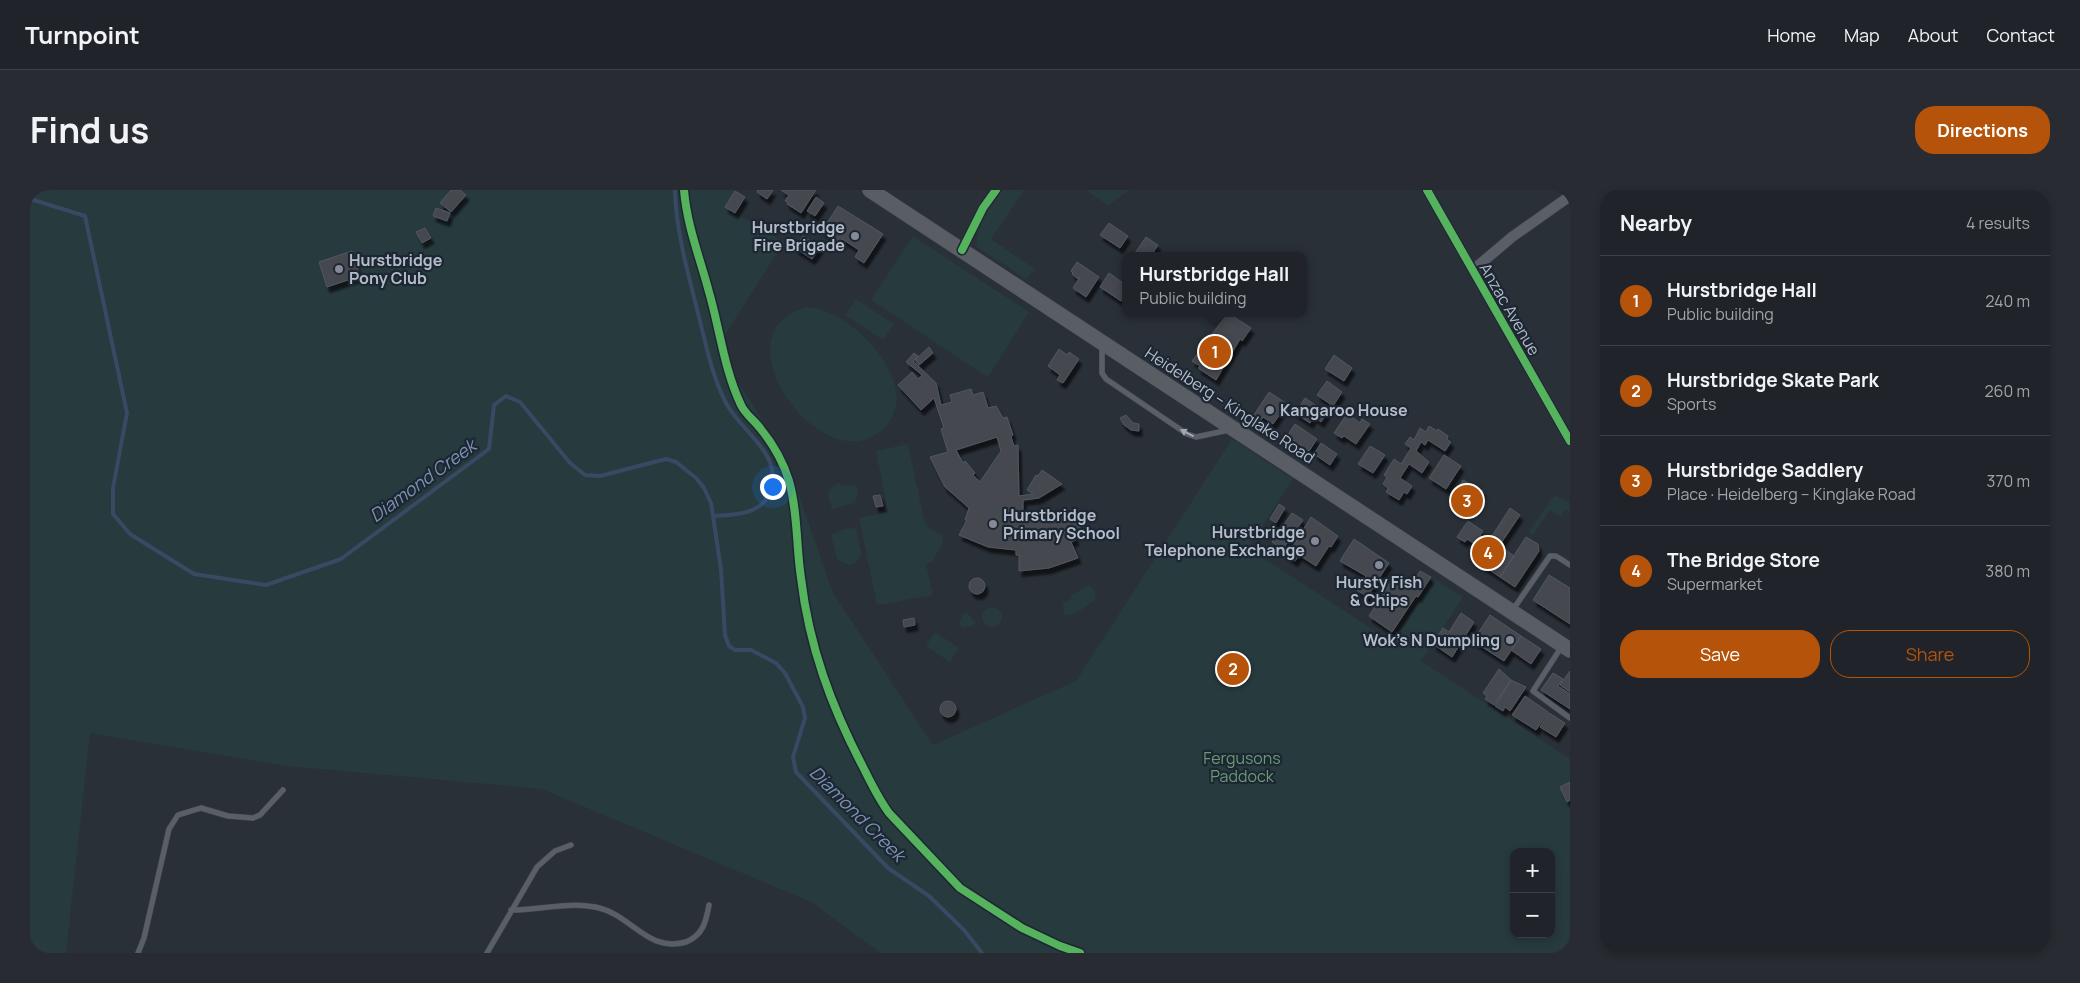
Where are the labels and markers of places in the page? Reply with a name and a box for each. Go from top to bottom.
place label: Hurstbridge Fire Brigade [752,216,845,256]
marker: Hurstbridge Fire Brigade [849,230,861,242]
place label: Hurstbridge Pony Club [349,249,443,289]
marker: Hurstbridge Pony Club [333,263,345,275]
pin: 1 [1199,333,1231,371]
place label: Kangaroo House [1280,399,1408,421]
marker: Kangaroo House [1264,404,1276,416]
pin: 3 [1451,482,1483,520]
place label: Hurstbridge Primary School [1003,504,1120,544]
marker: Hurstbridge Primary School [987,518,999,530]
place label: Hurstbridge Telephone Exchange [1145,521,1305,561]
pin: 4 [1472,534,1504,572]
marker: Hurstbridge Telephone Exchange [1309,535,1321,547]
marker: Hursty Fish & Chips [1373,559,1385,571]
place label: Hursty Fish & Chips [1336,571,1422,611]
place label: Wok's N Dumpling [1363,629,1500,651]
marker: Wok's N Dumpling [1504,634,1516,646]
pin: 2 [1217,650,1249,688]

